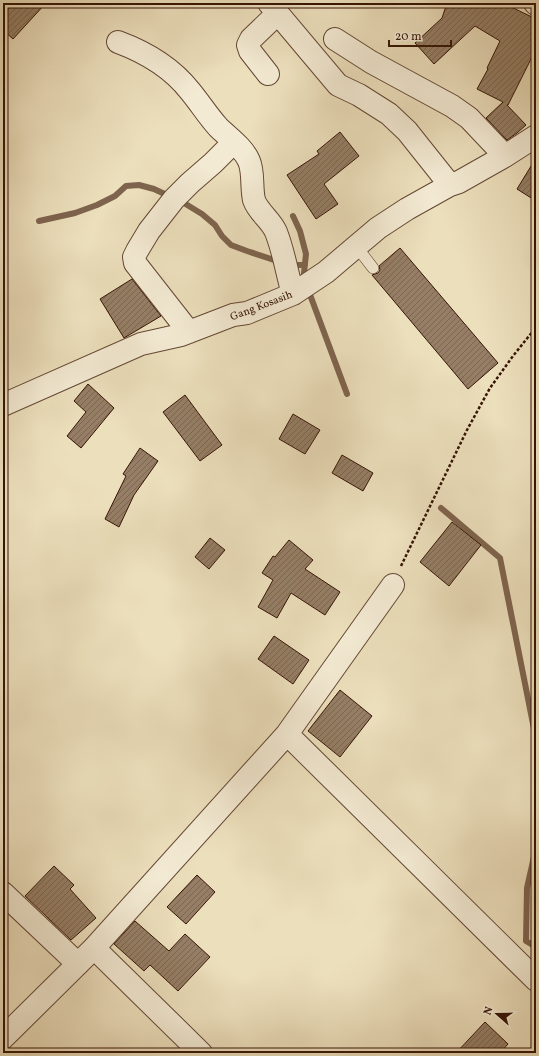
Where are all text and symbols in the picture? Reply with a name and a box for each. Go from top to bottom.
scale bar [389,22,451,48]
text: 20 m [395,29,422,45]
street label: Gang Kosasih [228,287,295,325]
north arrow [477,994,517,1034]
text: N [481,1005,497,1017]

